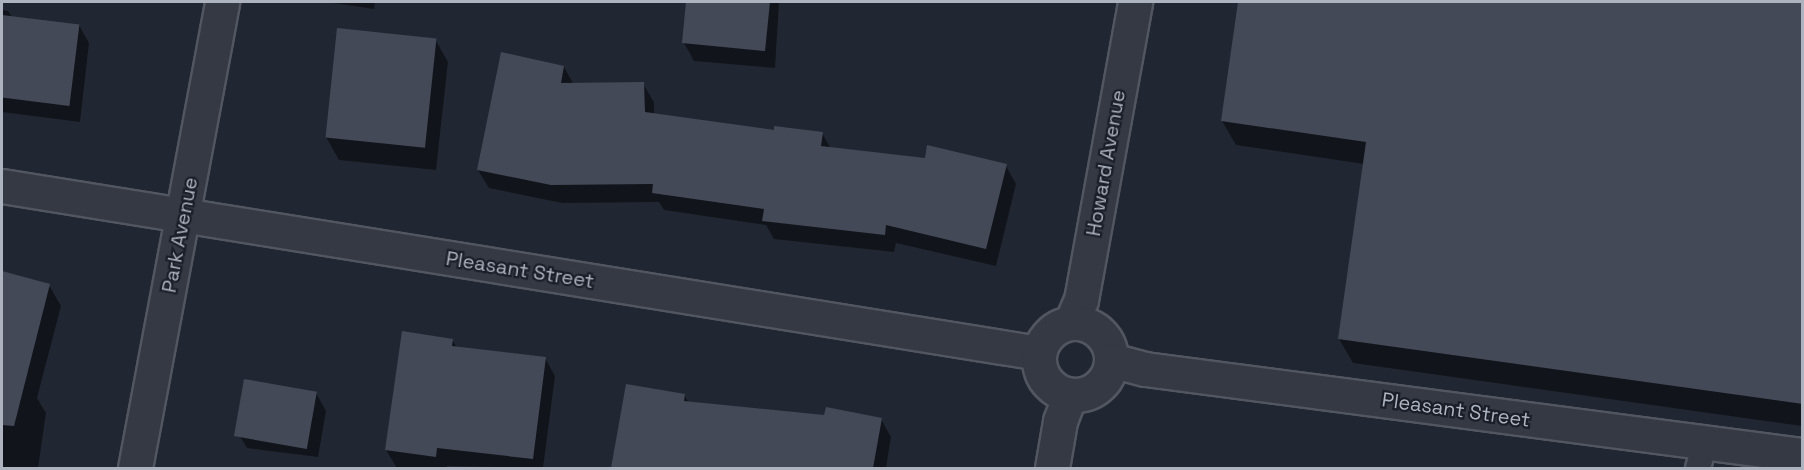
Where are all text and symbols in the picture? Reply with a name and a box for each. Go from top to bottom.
street label: Howard Avenue [1081,88,1131,238]
street label: Park Avenue [157,175,203,295]
street label: Pleasant Street [444,246,596,294]
street label: Pleasant Street [1380,388,1532,432]

